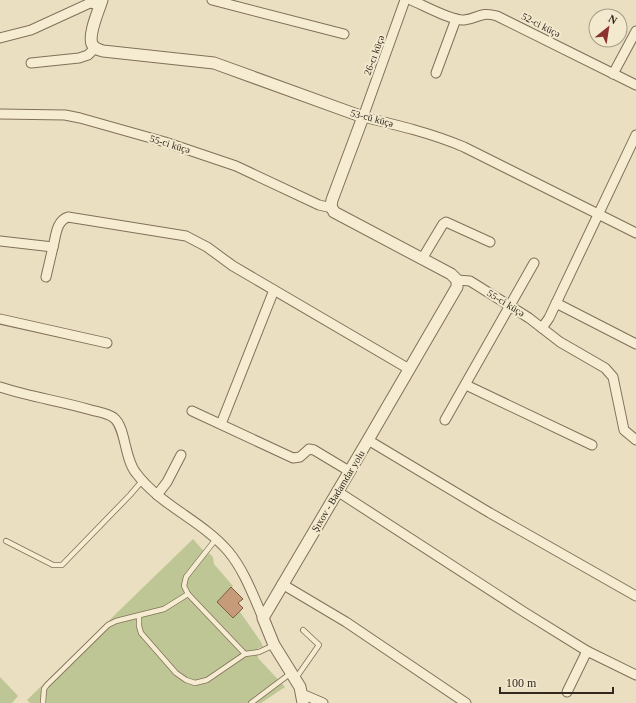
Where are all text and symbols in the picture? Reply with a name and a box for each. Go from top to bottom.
north arrow [588,8,628,48]
street label: 52-ci küçə [520,11,563,40]
text: N [607,12,619,27]
street label: 26-cı küçə [362,33,387,77]
street label: 53-cü küçə [349,107,395,129]
street label: 55-ci küçə [148,133,192,156]
street label: 55-ci küçə [485,287,527,319]
street label: Şıxov - Badamdar yolu [309,448,367,534]
scale bar [500,669,613,695]
text: 100 m [506,676,537,690]

